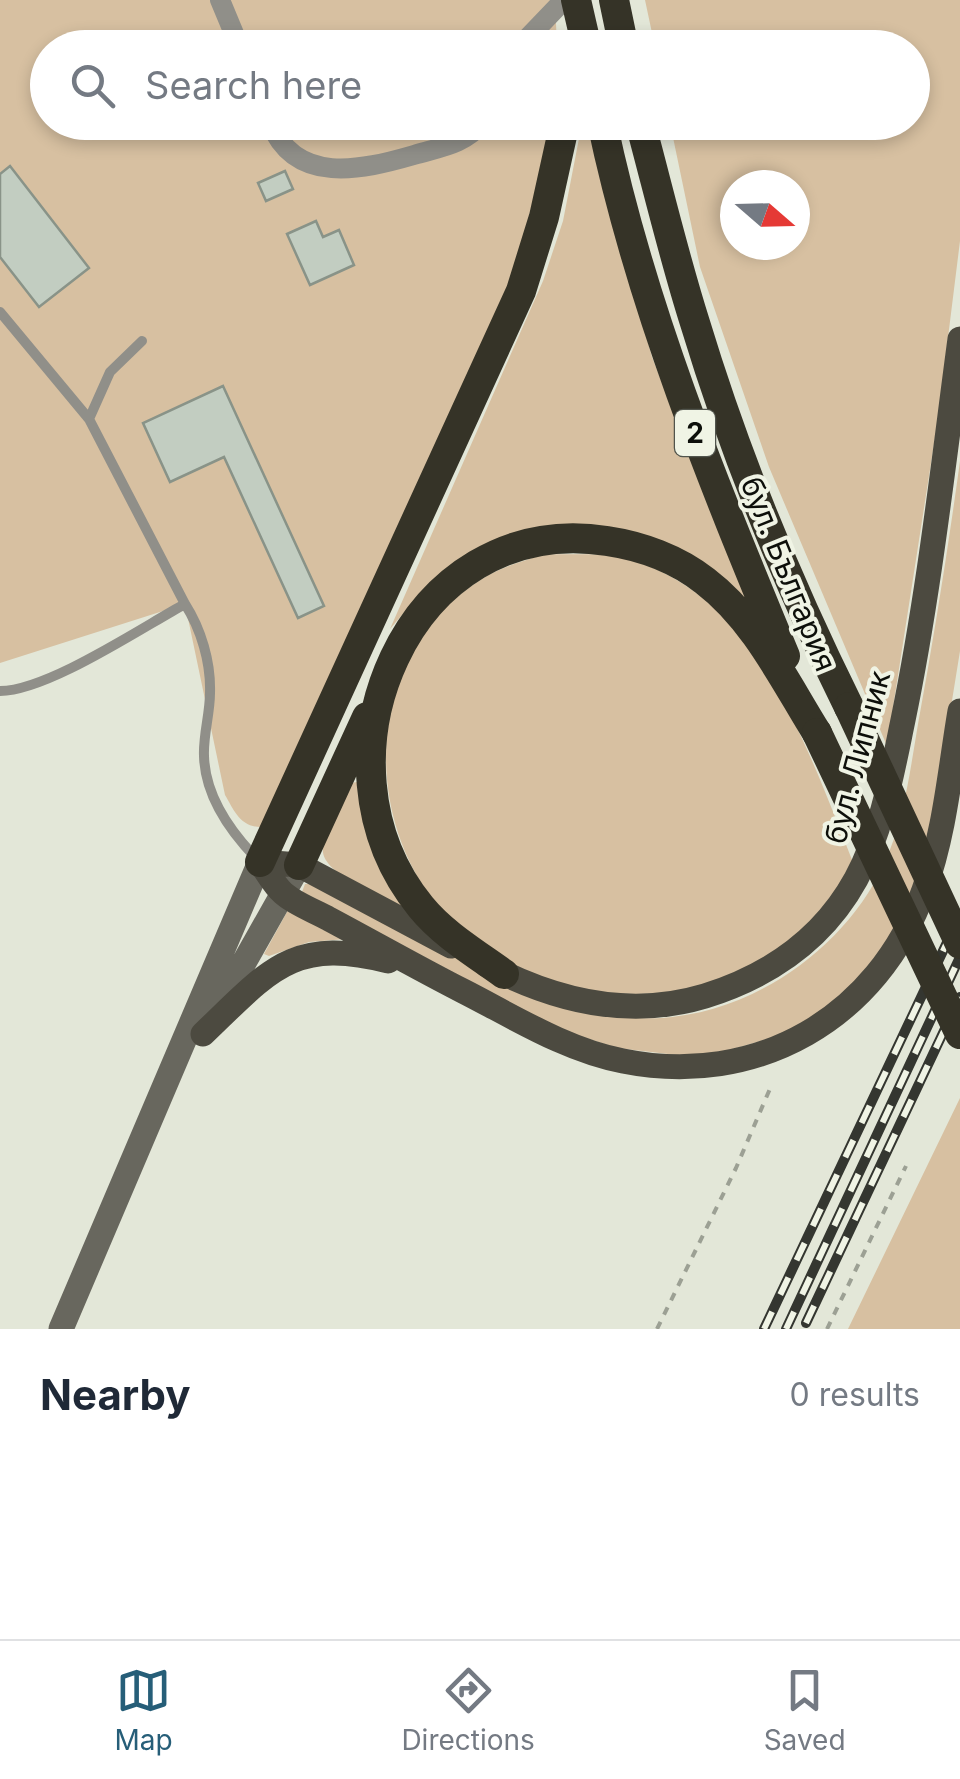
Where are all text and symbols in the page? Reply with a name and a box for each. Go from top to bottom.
search box [30,30,930,140]
icon: search [65,58,120,113]
text: Search here [145,62,362,108]
north arrow [720,170,810,260]
road number: 2 [675,410,715,456]
street label: бул. България [734,472,844,676]
street label: бул. Липник [817,667,897,847]
text: Nearby [40,1369,191,1420]
text: 0 results [790,1375,920,1414]
tab: Map [114,1663,173,1757]
tab: Directions [401,1663,535,1757]
tab: Saved [764,1663,846,1757]

